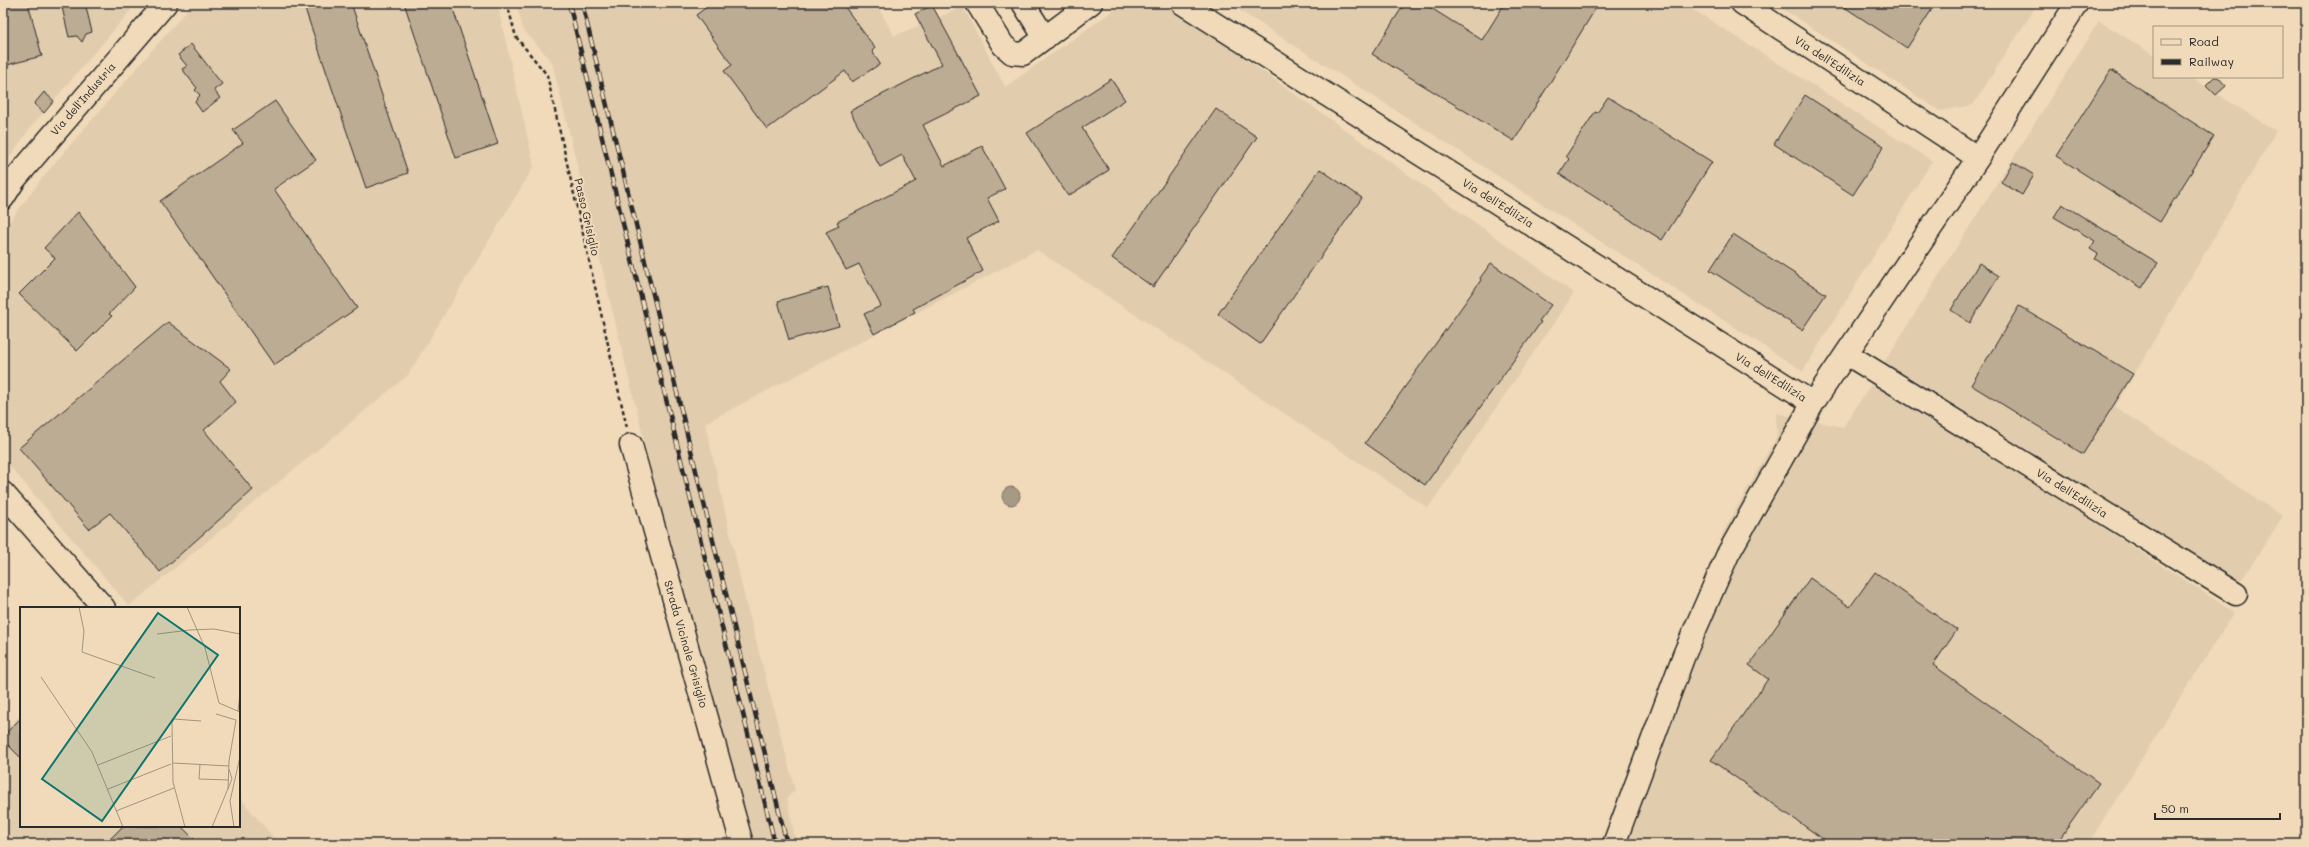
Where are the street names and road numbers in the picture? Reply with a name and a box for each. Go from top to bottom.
street label: Via dell'Edilizia [1792,32,1869,89]
street label: Via dell'Industria [47,59,119,138]
street label: Via dell'Edilizia [1460,175,1537,231]
street label: Passo Grisiglio [571,177,604,258]
street label: Via dell'Edilizia [1733,349,1810,405]
street label: Via dell'Edilizia [2034,465,2111,521]
street label: Strada Vicinale Grisiglio [661,578,712,710]

